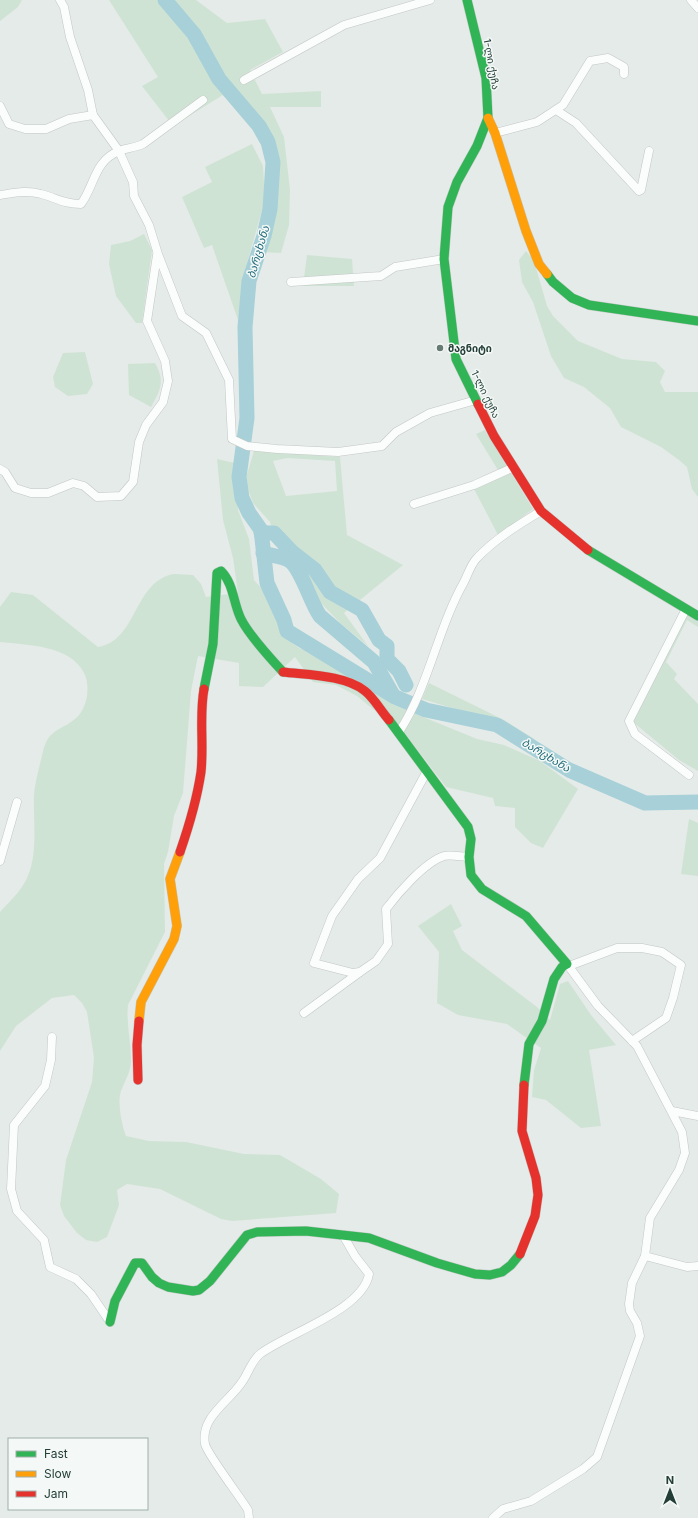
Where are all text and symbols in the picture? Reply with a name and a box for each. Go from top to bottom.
street label: 1-ლი ქუჩა [481,38,502,91]
water label: ბარცხანა [244,223,272,280]
place label: მაგნიტი [448,342,492,355]
marker: მაგნიტი [435,343,445,353]
street label: 1-ლი ქუჩა [468,368,503,420]
water label: ბარცხანა [519,735,574,775]
legend [8,1438,148,1510]
text: Fast [44,1446,68,1461]
text: Slow [44,1466,72,1481]
north arrow [650,1470,690,1510]
text: N [666,1473,674,1487]
text: Jam [44,1486,68,1501]

